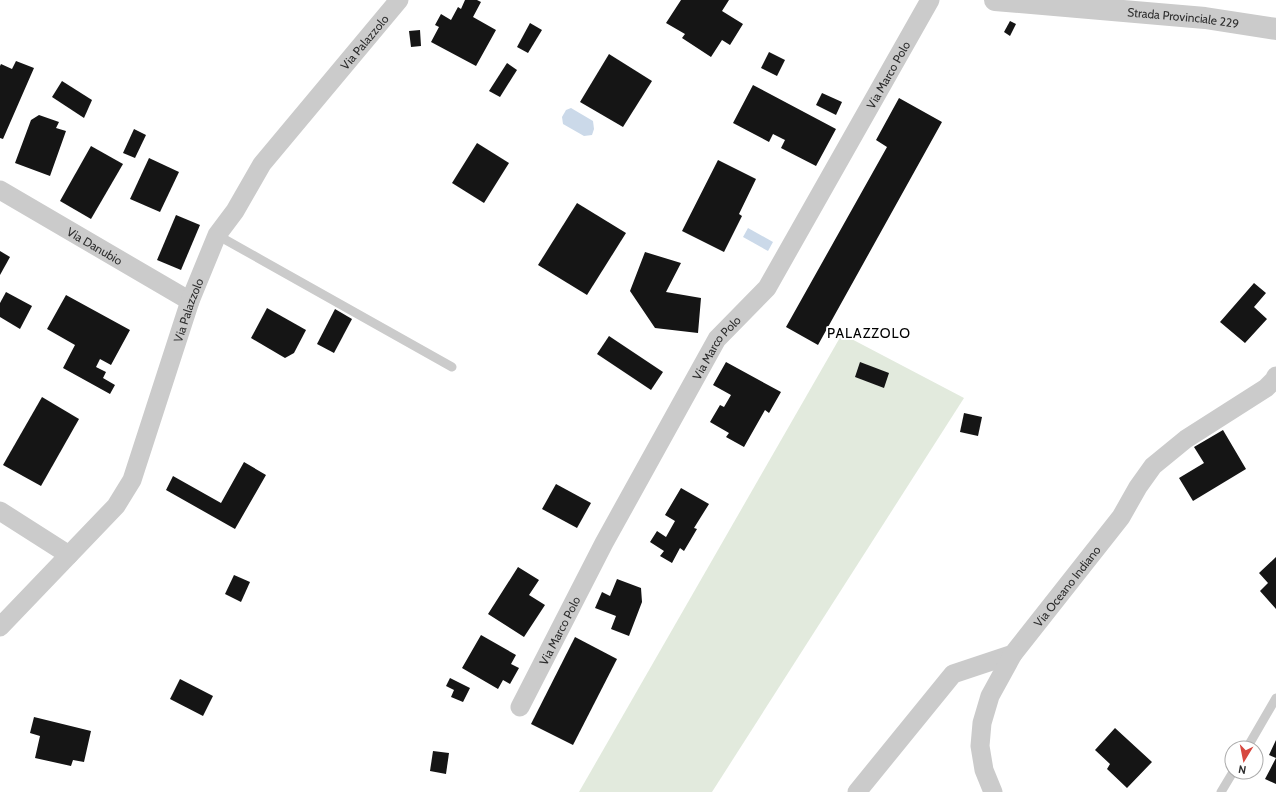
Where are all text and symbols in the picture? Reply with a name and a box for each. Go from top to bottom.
street label: Strada Provinciale 229 [1127,4,1240,31]
street label: Via Palazzolo [337,11,392,72]
street label: Via Marco Polo [863,38,913,111]
street label: Via Danubio [64,223,126,268]
street label: Via Palazzolo [170,275,206,344]
street label: Via Marco Polo [689,312,744,382]
district label: PALAZZOLO [827,324,911,342]
street label: Via Oceano Indiano [1030,542,1104,630]
street label: Via Marco Polo [535,593,583,667]
north arrow [1224,740,1264,780]
text: N [1237,762,1247,777]

